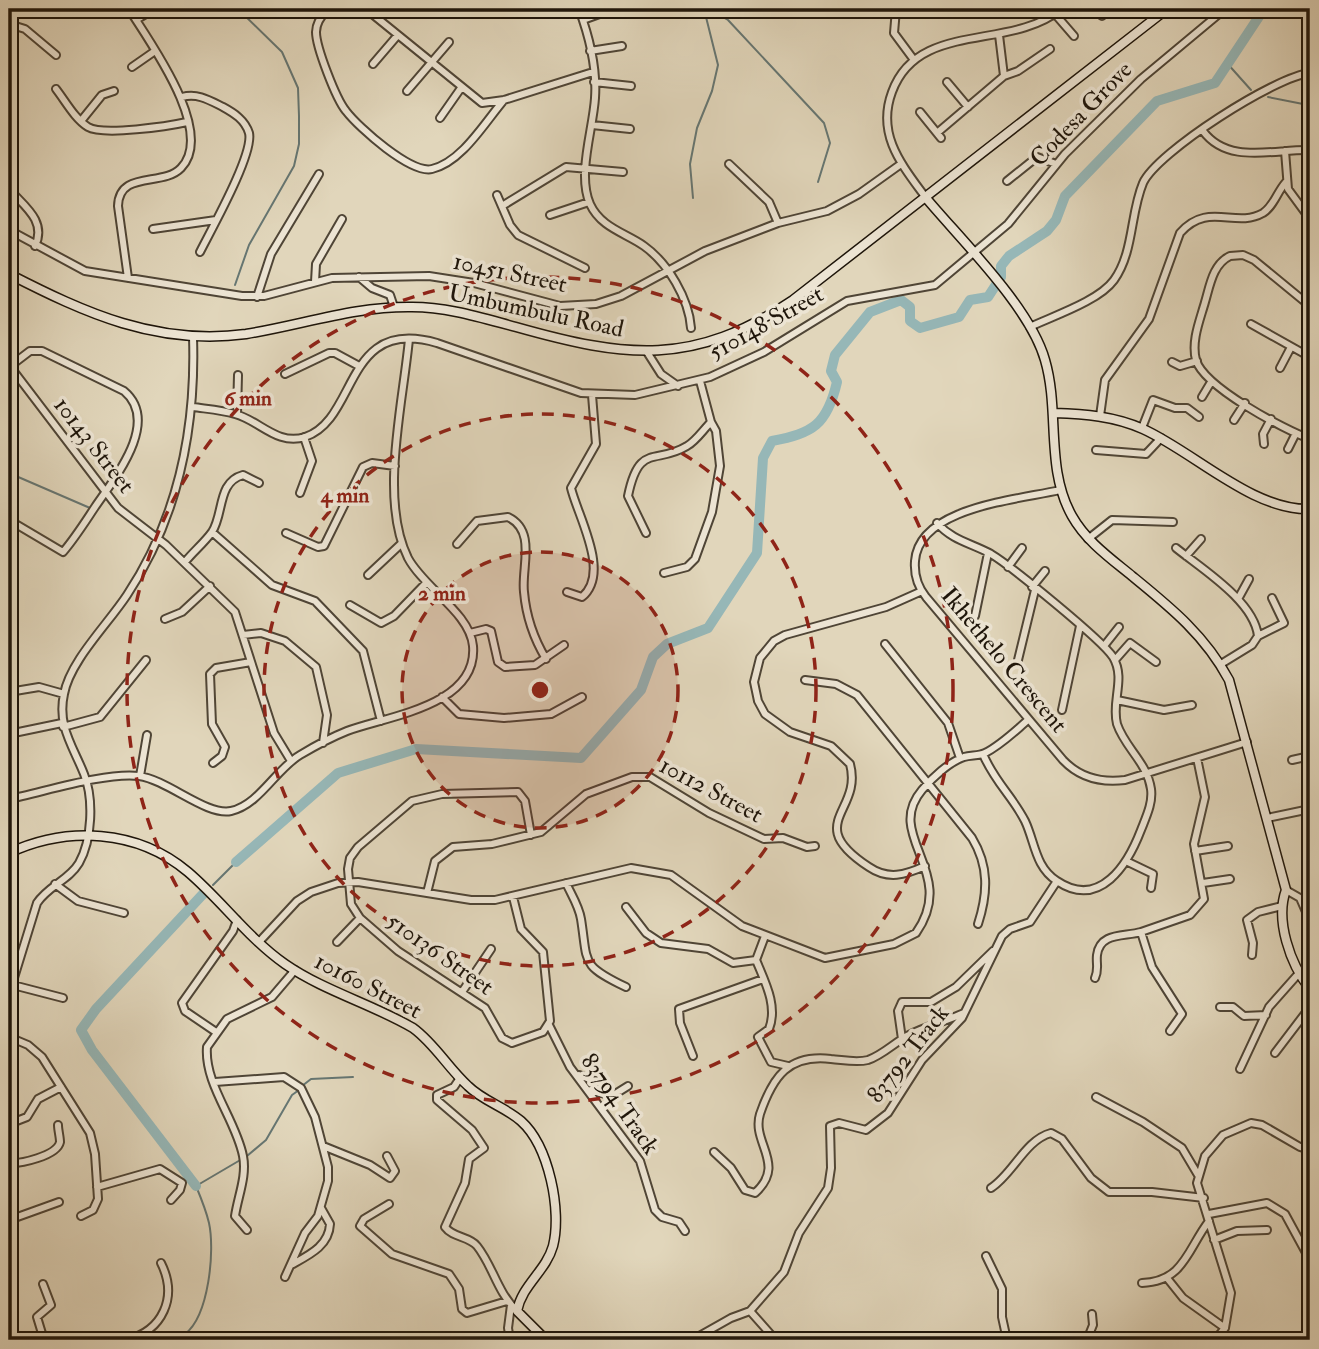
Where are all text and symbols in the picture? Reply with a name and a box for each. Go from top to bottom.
street label: Codesa Grove [1023,55,1139,173]
street label: 10451 Street [450,246,570,300]
street label: Umbumbulu Road [445,277,627,345]
street label: 510148 Street [703,279,829,367]
text: 6 min [224,385,272,412]
street label: 10143 Street [47,390,141,500]
text: 4 min [320,482,369,509]
text: 2 min [418,580,466,607]
street label: Ikhethelo Crescent [934,581,1074,739]
centre of rings [528,678,552,702]
street label: 10112 Street [654,750,768,830]
street label: 510136 Street [380,906,500,1002]
street label: 10160 Street [309,946,427,1026]
street label: 83792 Track [860,998,956,1109]
street label: 83794 Track [574,1047,667,1161]

